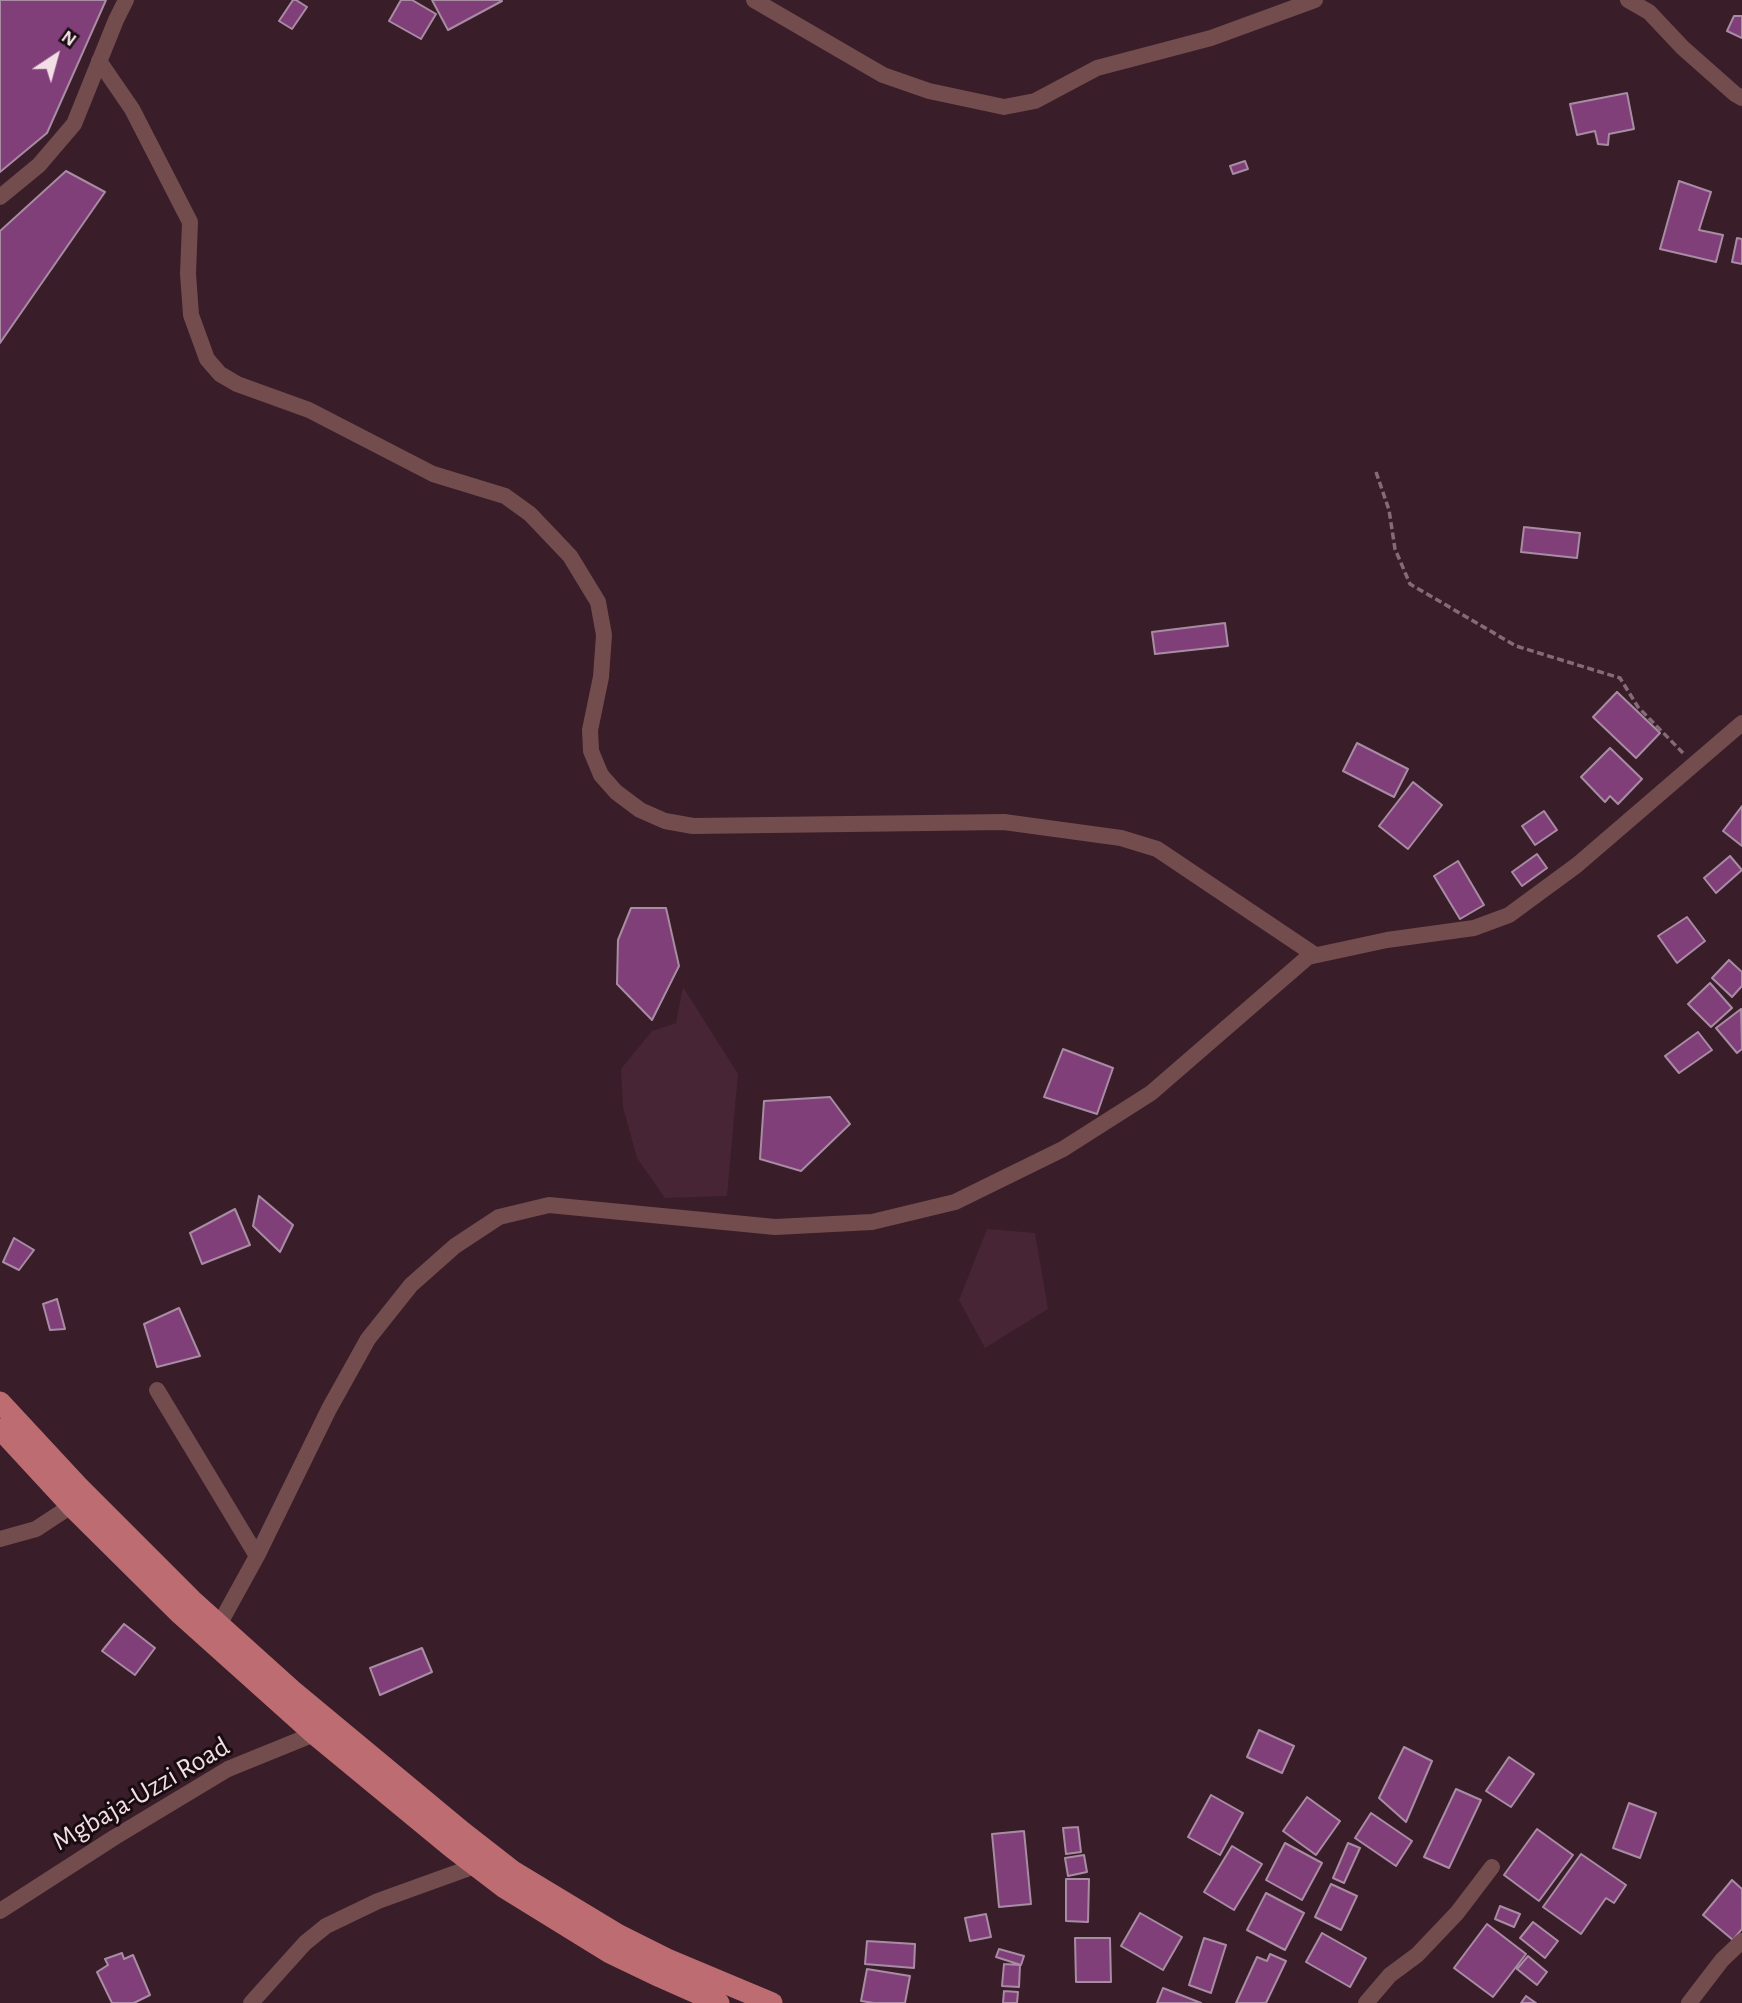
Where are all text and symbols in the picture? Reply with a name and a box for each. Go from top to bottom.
north arrow [21,21,91,91]
text: N [58,27,80,50]
street label: Mgbaja-Uzzi Road [46,1730,236,1858]

